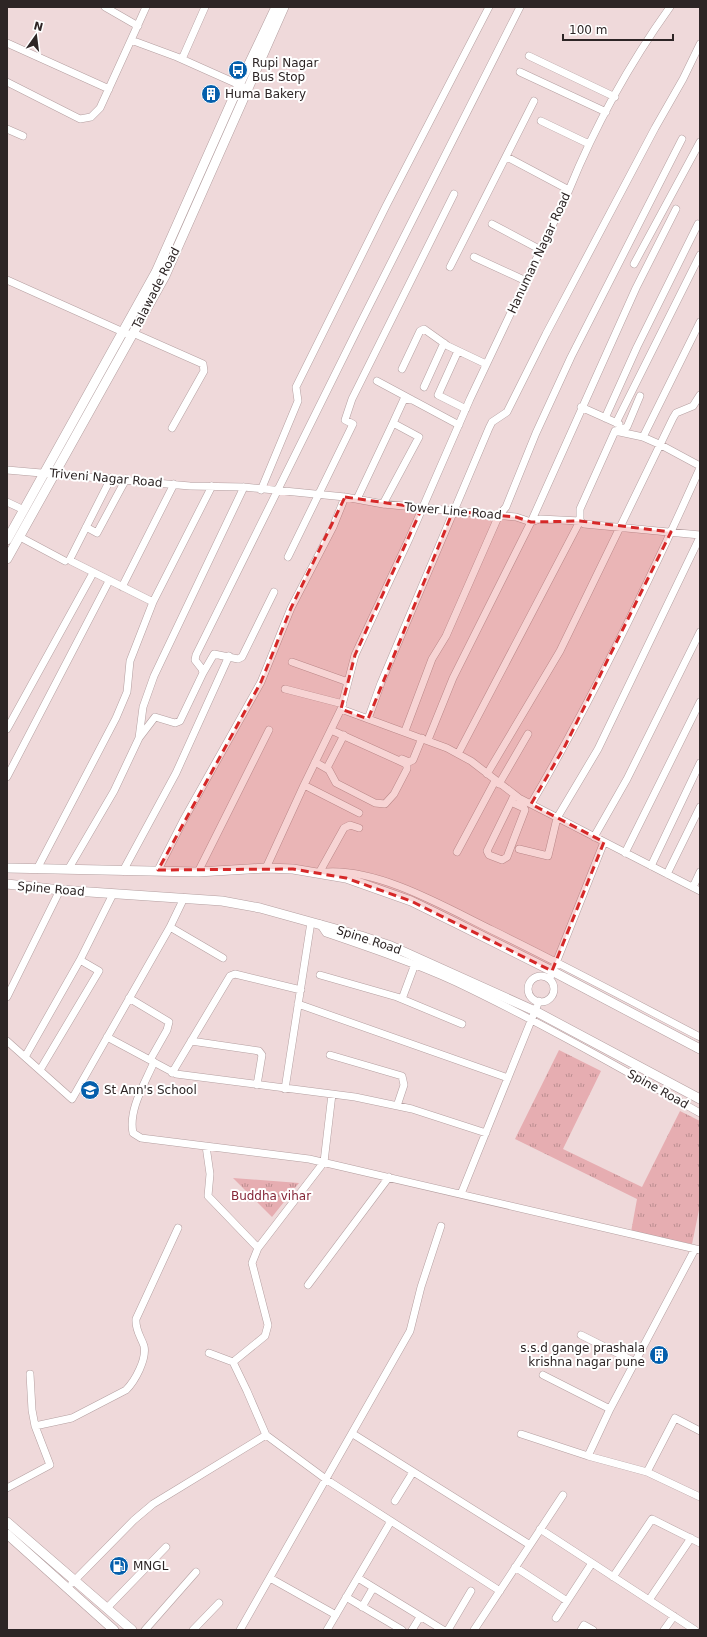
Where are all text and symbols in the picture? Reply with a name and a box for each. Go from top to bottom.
north arrow [16,16,56,56]
scale bar [563,16,673,42]
text: N [32,19,44,34]
text: 100 m [569,23,607,37]
place label: Rupi Nagar Bus Stop [252,56,318,84]
bus stop icon: Rupi Nagar Bus Stop [227,59,249,81]
building icon: Huma Bakery [200,83,222,105]
place label: Huma Bakery [225,87,306,101]
street label: Hanuman Nagar Road [505,190,573,316]
street label: Talawade Road [129,245,183,332]
street label: Triveni Nagar Road [48,466,163,490]
street label: Tower Line Road [403,500,502,522]
street label: Spine Road [17,879,85,899]
street label: Spine Road [335,923,403,957]
street label: Spine Road [625,1067,691,1111]
school or university icon: St Ann's School [79,1079,101,1101]
place label: St Ann's School [104,1083,197,1097]
park label: Buddha vihar [231,1189,311,1203]
place label: s.s.d gange prashala krishna nagar pune [520,1341,645,1369]
building icon: s.s.d gange prashala krishna nagar pune [648,1344,670,1366]
fuel station icon: MNGL [108,1555,130,1577]
place label: MNGL [133,1559,169,1573]

